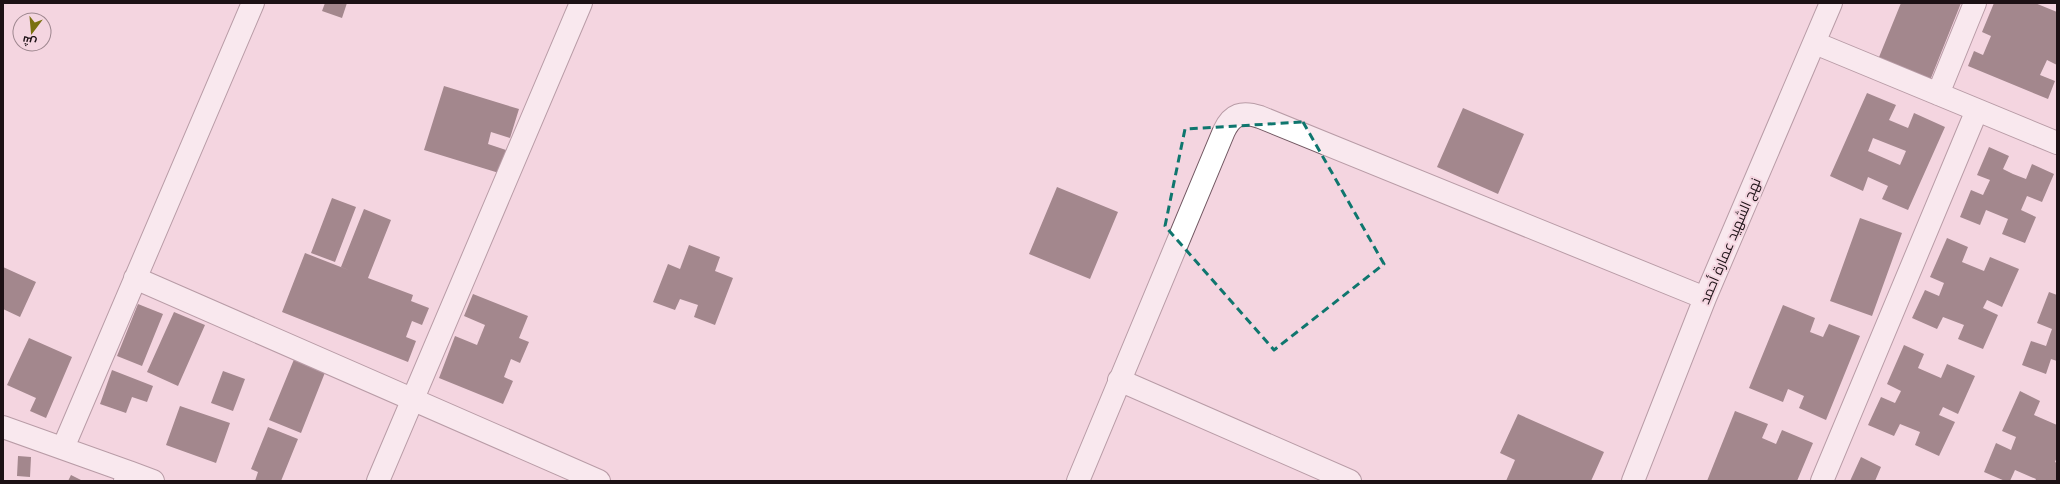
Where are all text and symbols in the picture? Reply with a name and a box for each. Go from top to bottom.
north arrow [12,12,52,52]
text: ش [21,33,38,50]
street label: نهج الشهيد عمارة أحمد [1695,175,1765,307]

